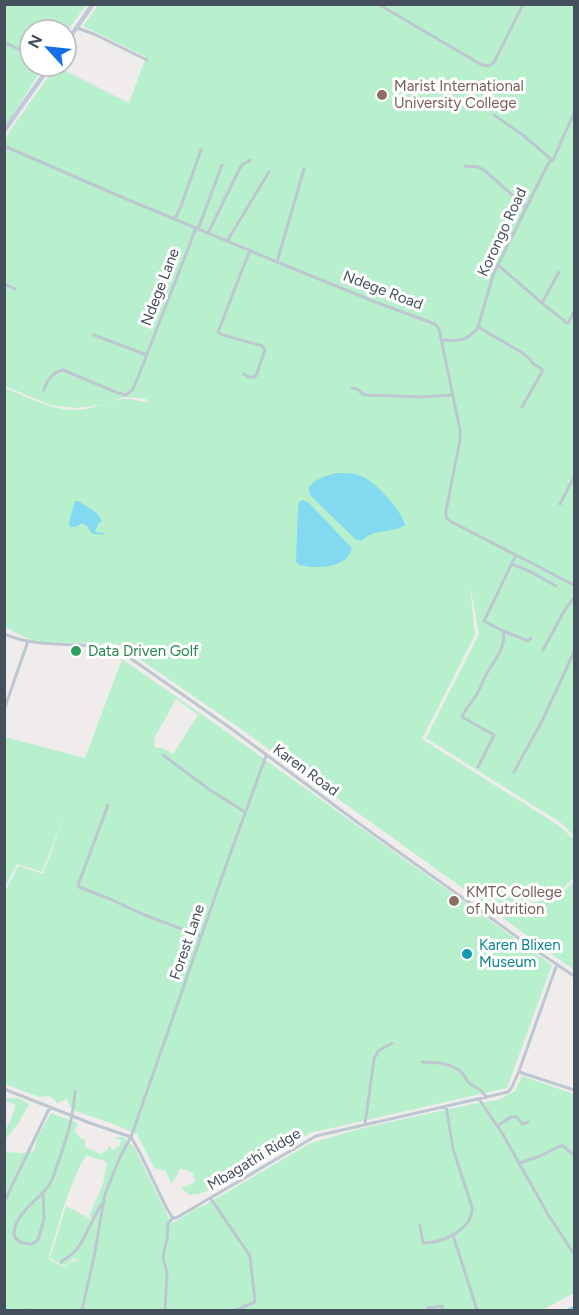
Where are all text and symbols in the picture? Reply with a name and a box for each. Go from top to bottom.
north arrow [18,18,78,78]
text: N [24,32,46,51]
place label: Marist International University College [394,77,524,112]
marker: Marist International University College [375,88,389,102]
street label: Korongo Road [474,185,530,279]
street label: Ndege Lane [137,246,183,328]
street label: Ndege Road [341,267,425,313]
place label: Data Driven Golf [88,642,199,660]
marker: Data Driven Golf [69,644,83,658]
street label: Karen Road [270,740,342,800]
place label: KMTC College of Nutrition [466,883,562,918]
marker: KMTC College of Nutrition [447,894,461,908]
street label: Forest Lane [166,902,208,982]
place label: Karen Blixen Museum [479,936,561,971]
marker: Karen Blixen Museum [460,947,474,961]
street label: Mbagathi Ridge [204,1124,304,1194]

